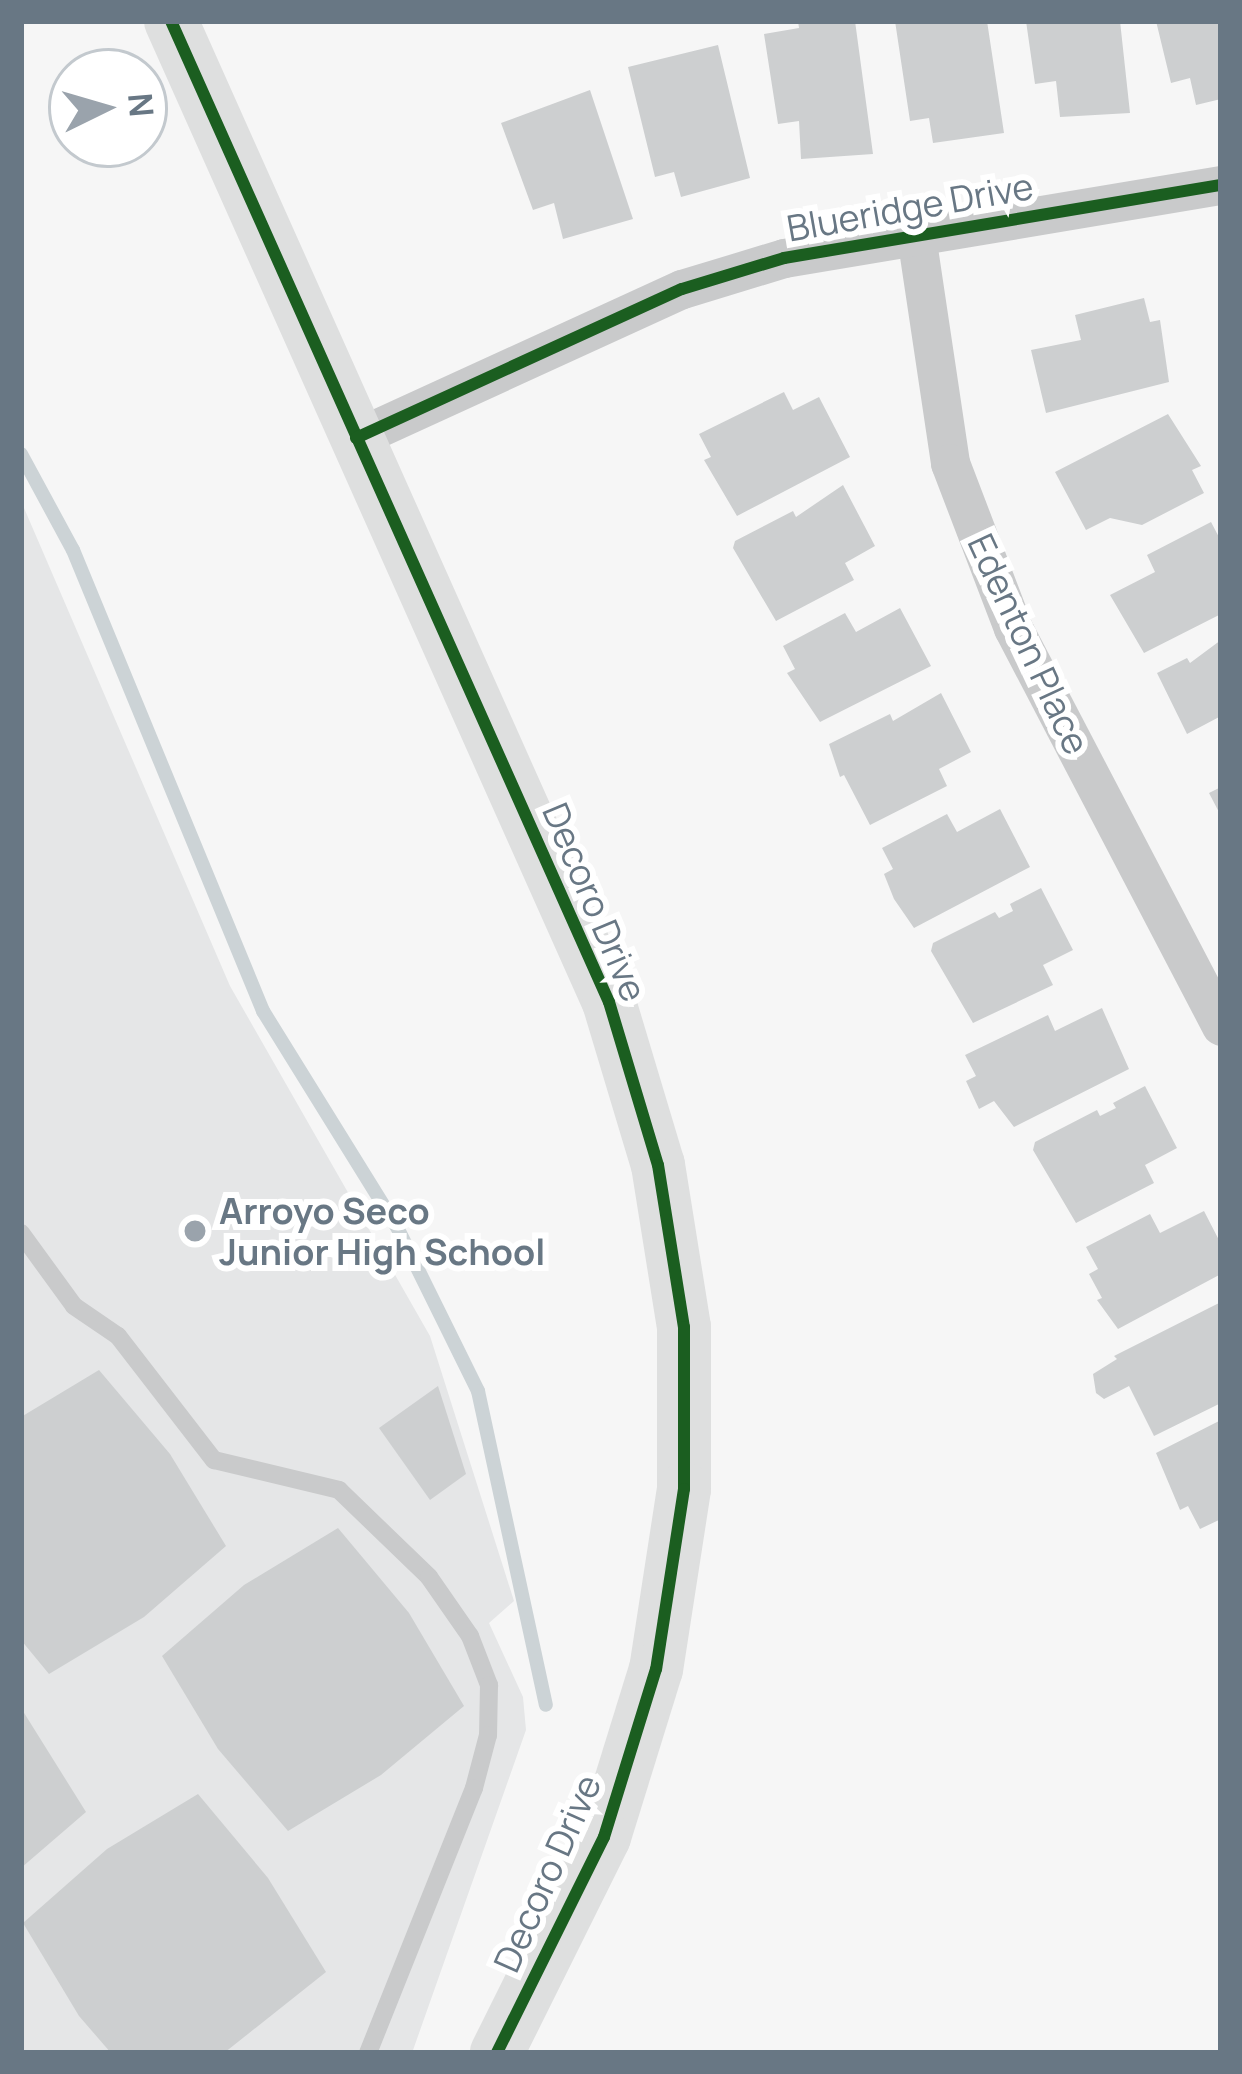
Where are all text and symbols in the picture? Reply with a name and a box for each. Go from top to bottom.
north arrow [48,48,168,168]
text: N [118,91,165,119]
street label: Blueridge Drive [783,164,1037,250]
street label: Edenton Place [959,527,1099,761]
street label: Decoro Drive [534,796,656,1008]
place label: Arroyo Seco Junior High School [219,1188,545,1273]
marker: Arroyo Seco Junior High School [182,1218,208,1244]
street label: Decoro Drive [484,1768,610,1978]

